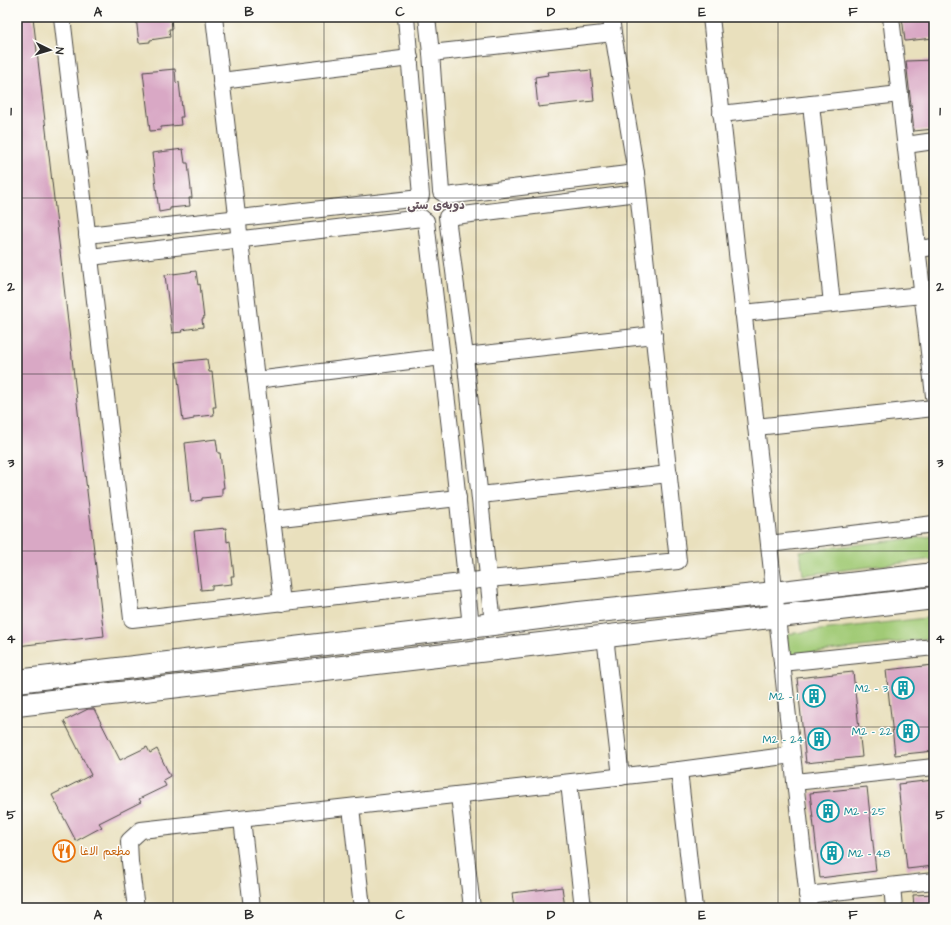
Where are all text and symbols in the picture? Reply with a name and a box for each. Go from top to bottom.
text: A [94,3,103,21]
text: B [244,3,254,21]
text: C [395,3,405,21]
text: D [547,3,556,21]
text: E [698,3,706,21]
text: F [848,3,858,21]
north arrow [30,30,70,70]
text: N [52,47,67,55]
text: 1 [10,102,12,120]
text: 1 [939,102,941,120]
district label: دوبه‌ی ستی [407,197,465,214]
text: 2 [6,278,15,296]
text: 2 [935,278,944,296]
text: 3 [7,454,15,472]
text: 3 [936,454,944,472]
text: 4 [7,630,16,648]
text: 4 [936,630,945,648]
building icon: M2 - 3 [890,675,916,701]
place label: M2 - 3 [855,681,888,696]
building icon: M2 - 1 [801,683,827,709]
place label: M2 - 1 [769,689,799,704]
building icon: M2 - 22 [895,718,921,744]
place label: M2 - 22 [852,724,893,739]
building icon: M2 - 24 [806,726,832,752]
place label: M2 - 24 [763,732,805,747]
building icon: M2 - 25 [815,798,841,824]
place label: M2 - 25 [844,804,886,819]
text: 5 [6,806,16,824]
text: 5 [935,806,945,824]
restaurant icon: مطعم الاغا [51,838,77,864]
building icon: M2 - 48 [819,840,845,866]
place label: مطعم الاغا [80,844,130,860]
place label: M2 - 48 [848,846,890,861]
text: A [94,906,103,924]
text: B [244,906,254,924]
text: C [395,906,405,924]
text: D [547,906,556,924]
text: E [698,906,706,924]
text: F [848,906,858,924]

